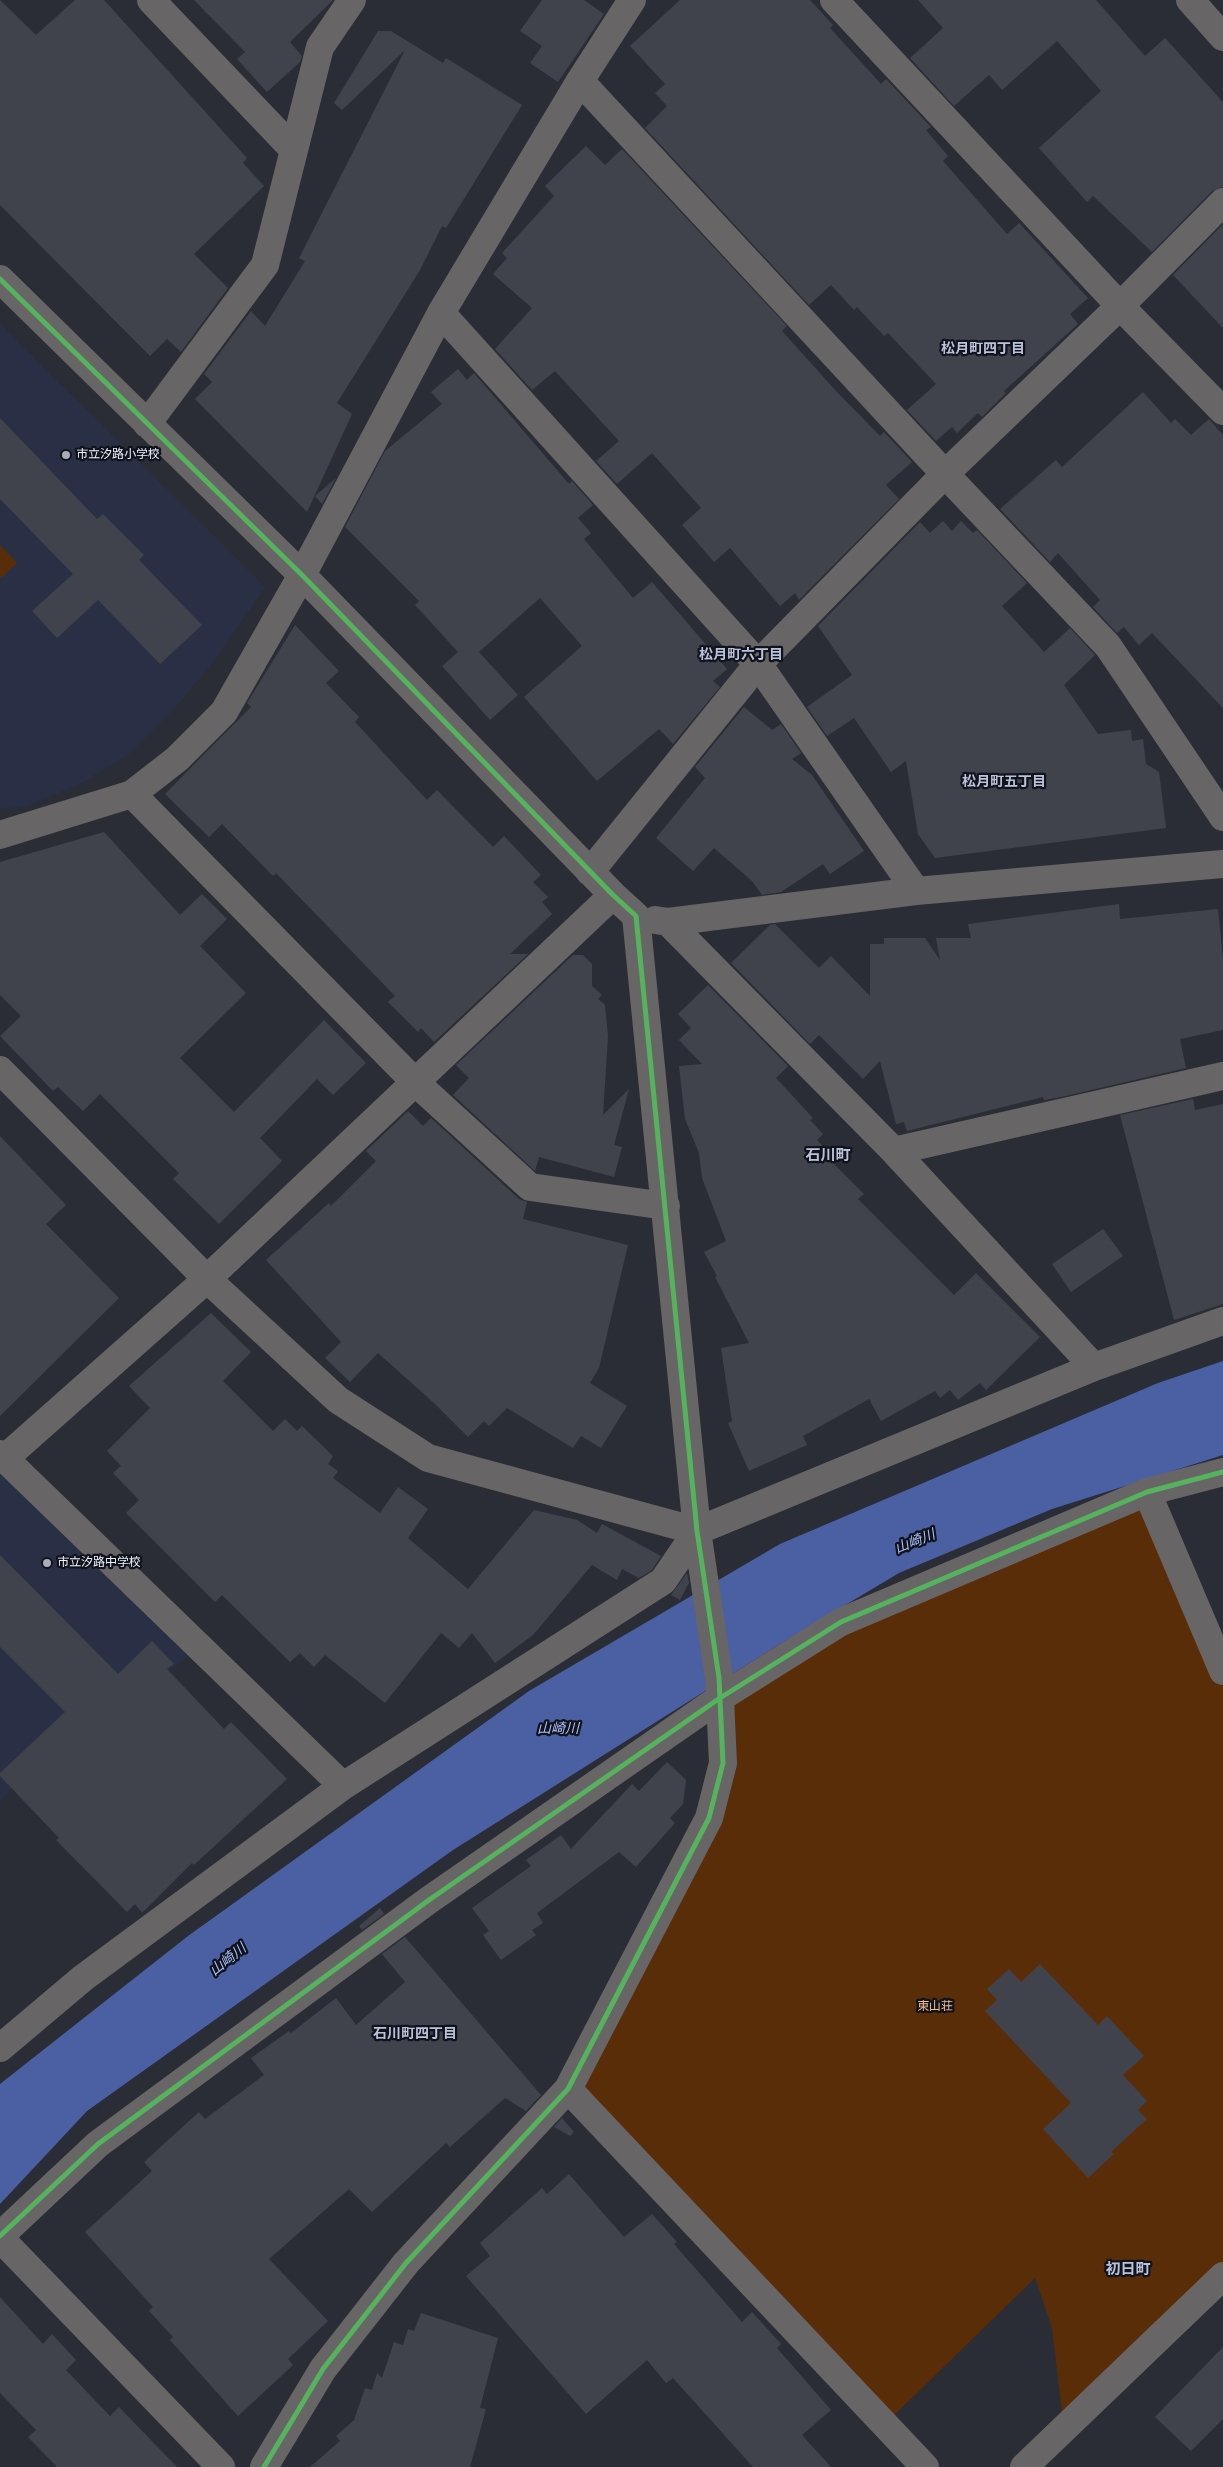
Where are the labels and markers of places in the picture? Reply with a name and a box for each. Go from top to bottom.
place label: 市立汐路小学校 [76,448,160,462]
marker: 市立汐路小学校 [60,449,72,461]
place label: 市立汐路中学校 [57,1556,141,1570]
marker: 市立汐路中学校 [41,1557,53,1569]

